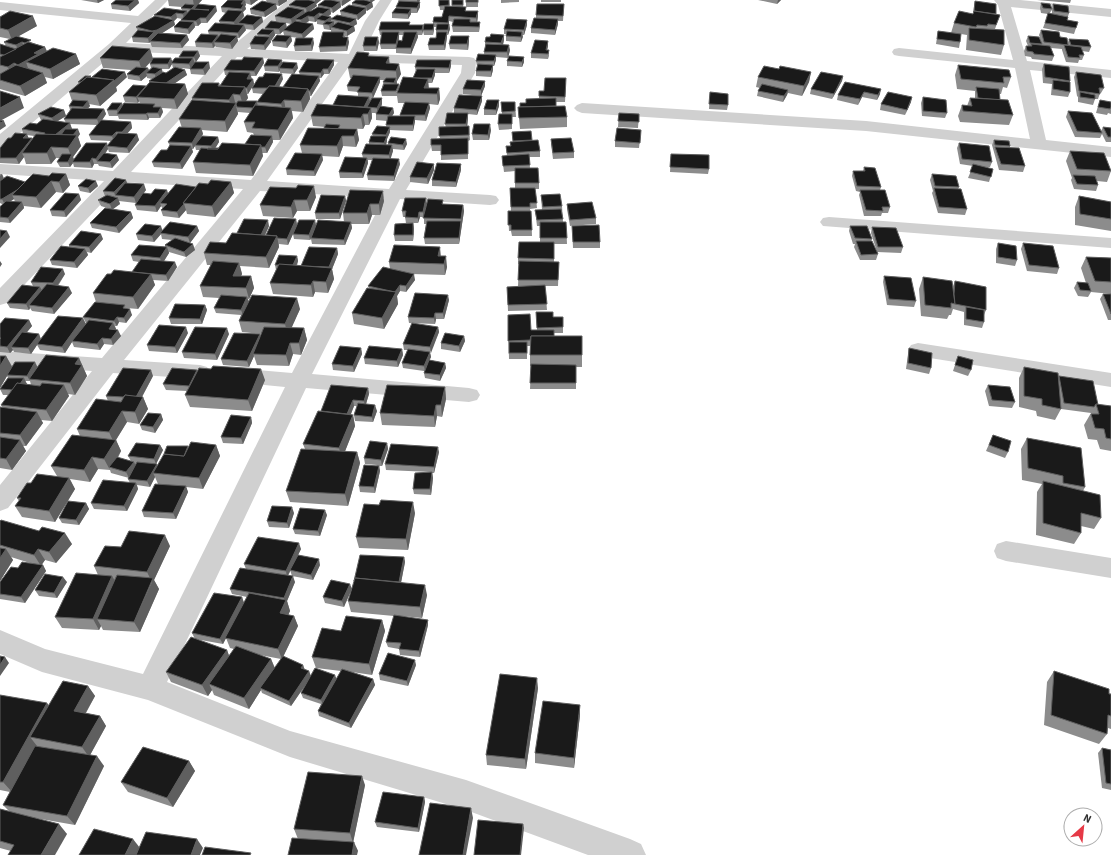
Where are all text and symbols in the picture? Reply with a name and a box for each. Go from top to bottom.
north arrow [1063,807,1103,847]
text: N [1081,810,1094,827]

